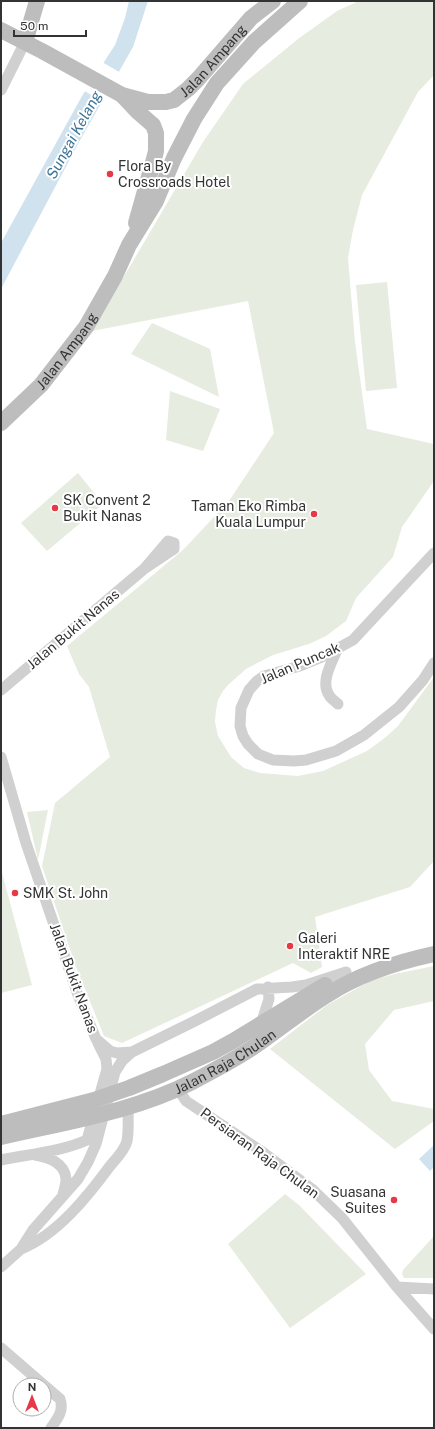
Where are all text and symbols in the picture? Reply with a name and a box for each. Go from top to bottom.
scale bar [14,12,86,38]
text: 50 m [20,19,48,33]
street label: Jalan Ampang [177,21,250,100]
water label: Sungai Kelang [42,88,105,182]
place label: Flora By Crossroads Hotel [118,158,230,190]
marker: Flora By Crossroads Hotel [105,169,115,179]
street label: Jalan Ampang [33,310,101,393]
place label: SK Convent 2 Bukit Nanas [63,492,150,524]
place label: Taman Eko Rimba Kuala Lumpur [191,498,306,530]
marker: SK Convent 2 Bukit Nanas [50,503,60,513]
marker: Taman Eko Rimba Kuala Lumpur [309,509,319,519]
street label: Jalan Bukit Nanas [24,586,122,672]
street label: Jalan Puncak [258,639,342,687]
place label: SMK St. John [23,885,108,901]
marker: SMK St. John [10,888,20,898]
street label: Jalan Bukit Nanas [47,921,101,1035]
place label: Galeri Interaktif NRE [298,930,390,962]
marker: Galeri Interaktif NRE [285,941,295,951]
street label: Jalan Raja Chulan [172,1026,279,1097]
street label: Persiaran Raja Chulan [198,1105,322,1201]
place label: Suasana Suites [330,1184,386,1216]
marker: Suasana Suites [389,1195,399,1205]
north arrow [12,1377,52,1417]
text: N [28,1381,36,1393]

